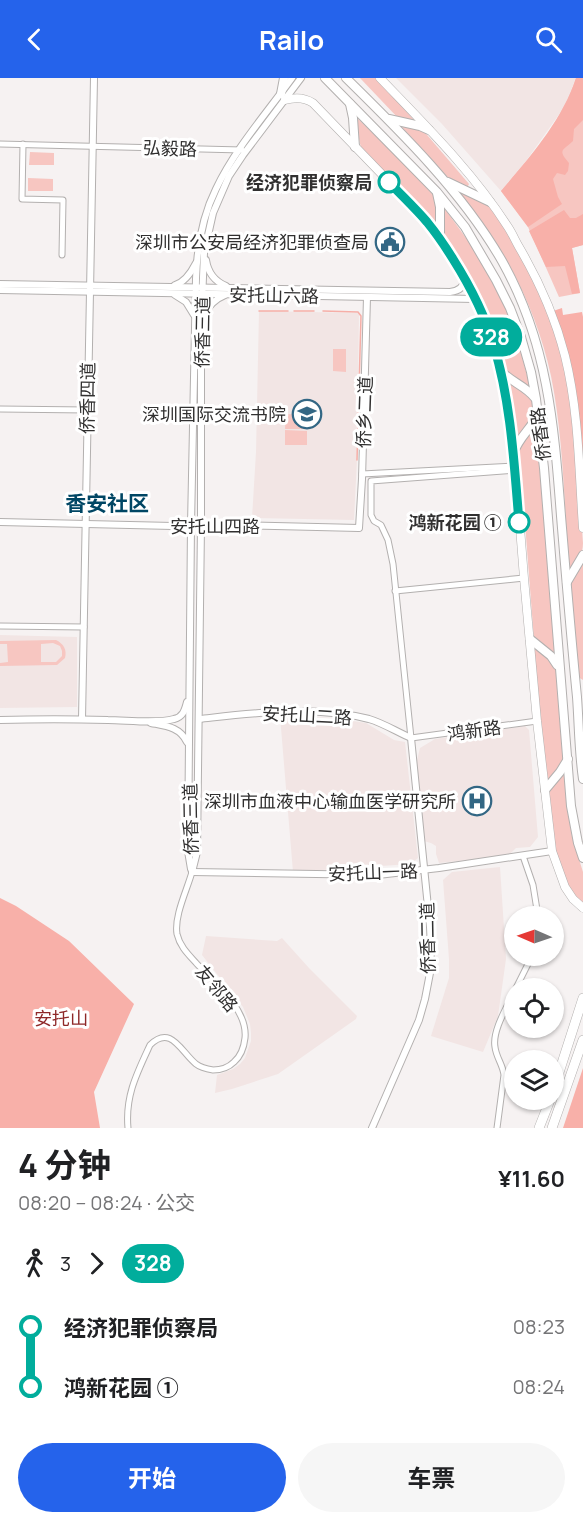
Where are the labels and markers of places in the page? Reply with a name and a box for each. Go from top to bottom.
place label: 经济犯罪侦察局 [246,170,372,194]
marker: 经济犯罪侦察局 [378,171,400,193]
public building icon: 深圳市公安局经济犯罪侦查局 [374,226,406,258]
place label: 深圳市公安局经济犯罪侦查局 [135,230,369,254]
school or university icon: 深圳国际交流书院 [291,398,323,430]
place label: 深圳国际交流书院 [142,402,286,426]
place label: 鸿新花园 ① [408,510,502,534]
marker: 鸿新花园 ① [508,511,530,533]
hospital icon: 深圳市血液中心输血医学研究所 [461,785,493,817]
place label: 深圳市血液中心输血医学研究所 [204,789,456,813]

